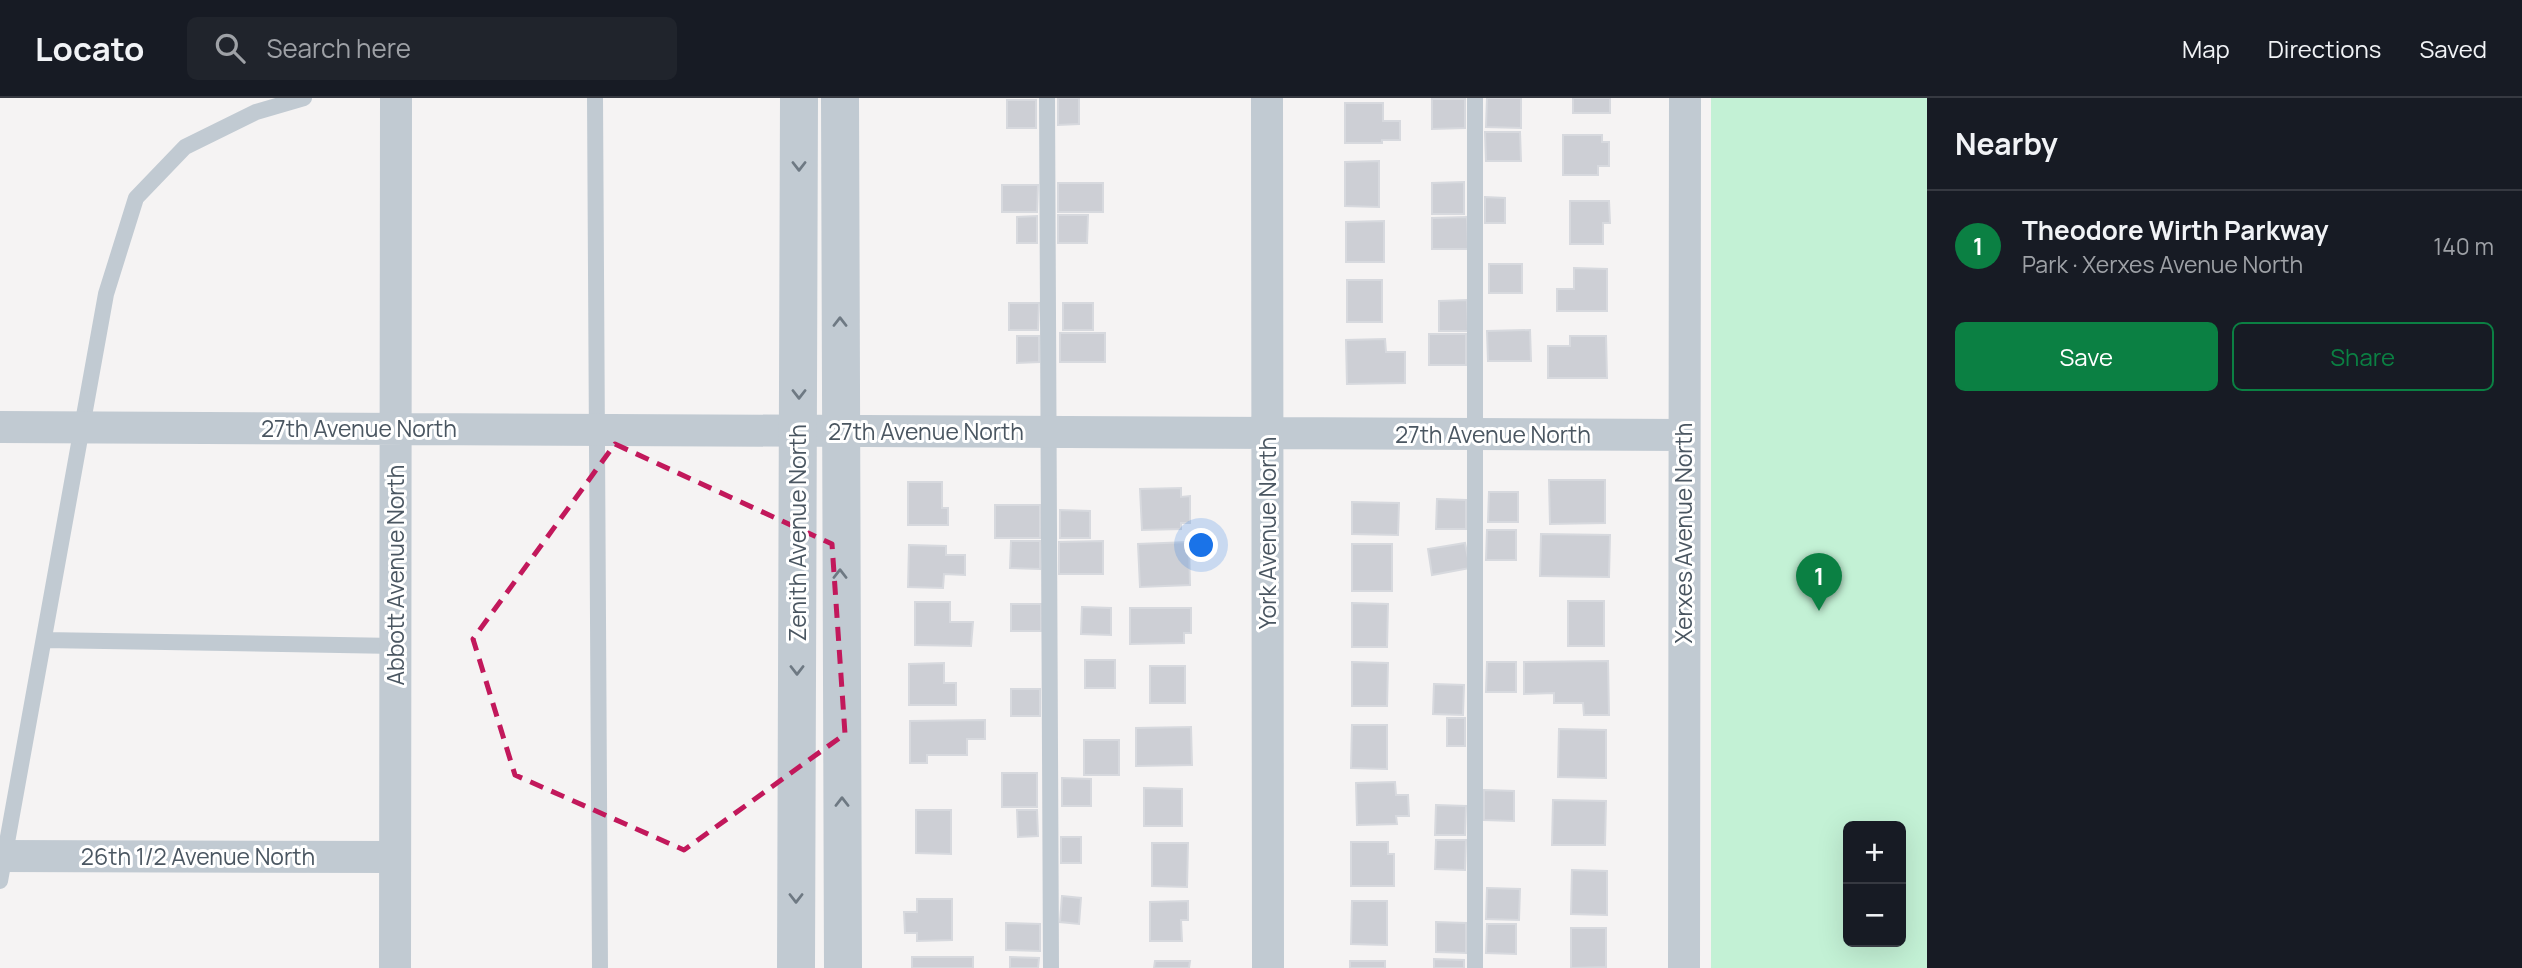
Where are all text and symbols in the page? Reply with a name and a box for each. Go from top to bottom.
search box [187,17,677,80]
text: Locato [35,26,145,71]
icon: search [211,29,249,67]
text: Search here [267,30,411,66]
text: Map [2182,32,2230,65]
text: Directions [2268,32,2381,65]
text: Saved [2419,32,2487,65]
text: Nearby [1955,123,2058,164]
one-way arrow [791,161,807,172]
text: Theodore Wirth Parkway [2022,212,2328,248]
text: 1 [1973,230,1983,262]
text: 140 m [2433,230,2494,262]
text: Park · Xerxes Avenue North [2022,248,2303,280]
one-way arrow [832,317,848,327]
button: Save [1955,322,2218,391]
button: Share [2232,322,2494,391]
one-way arrow [791,389,807,399]
street label: 27th Avenue North [261,412,457,444]
street label: 27th Avenue North [828,415,1024,447]
street label: 27th Avenue North [1395,418,1591,450]
street label: Xerxes Avenue North [1667,423,1699,643]
street label: Zenith Avenue North [781,424,813,642]
street label: York Avenue North [1251,437,1283,629]
street label: Abbott Avenue North [379,465,411,685]
your location [1184,528,1218,562]
pin: 1 [1796,553,1842,611]
one-way arrow [832,569,848,579]
one-way arrow [789,665,805,676]
one-way arrow [834,796,850,807]
map controls [1843,821,1906,947]
button: + [1843,821,1906,884]
street label: 26th 1/2 Avenue North [81,840,315,872]
button: − [1843,884,1906,947]
one-way arrow [788,893,804,903]

